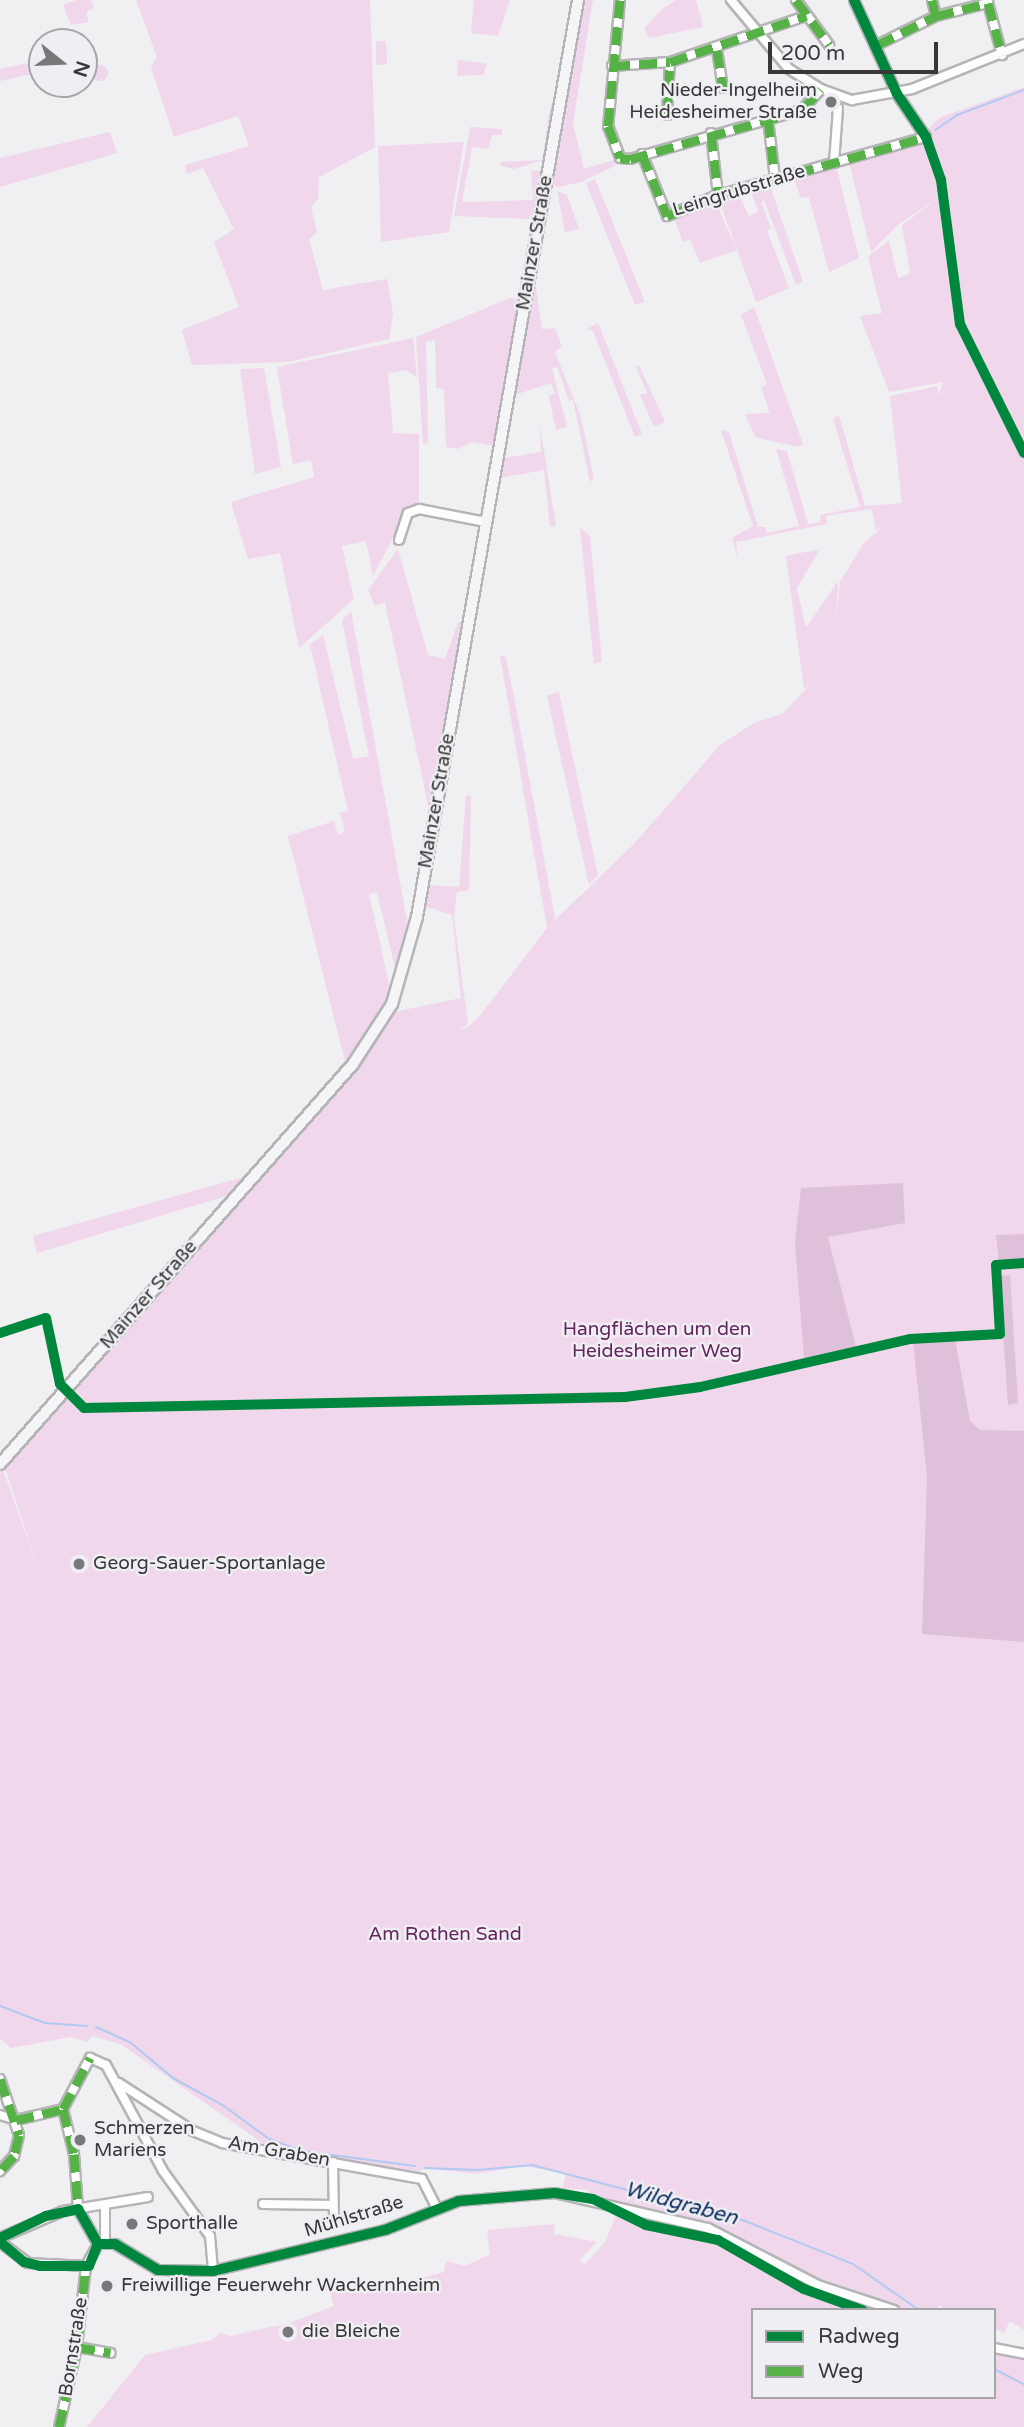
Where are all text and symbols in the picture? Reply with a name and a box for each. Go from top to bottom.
north arrow [28,28,98,98]
scale bar [772,28,942,72]
text: 200 m [781,41,845,66]
text: N [68,58,94,80]
place label: Nieder-Ingelheim Heidesheimer Straße [629,80,817,124]
marker: Nieder-Ingelheim Heidesheimer Straße [823,94,839,110]
street label: Leingrubstraße [670,160,808,222]
street label: Mainzer Straße [512,174,558,312]
street label: Mainzer Straße [414,732,460,870]
street label: Mainzer Straße [96,1236,202,1354]
park label: Hangflächen um den Heidesheimer Weg [563,1319,751,1363]
place label: Georg-Sauer-Sportanlage [93,1553,325,1575]
marker: Georg-Sauer-Sportanlage [71,1556,87,1572]
park label: Am Rothen Sand [368,1924,522,1946]
place label: Schmerzen Mariens [94,2118,195,2162]
marker: Schmerzen Mariens [72,2132,88,2148]
street label: Am Graben [226,2132,332,2172]
water label: Wildgraben [622,2177,740,2231]
street label: Mühlstraße [302,2191,406,2243]
place label: Sporthalle [146,2213,238,2235]
marker: Sporthalle [124,2216,140,2232]
place label: Freiwillige Feuerwehr Wackernheim [121,2275,440,2297]
marker: Freiwillige Feuerwehr Wackernheim [99,2278,115,2294]
street label: Bornstraße [55,2296,93,2398]
legend [751,2308,996,2399]
place label: die Bleiche [302,2321,400,2343]
marker: die Bleiche [280,2324,296,2340]
text: Radweg [818,2324,900,2349]
text: Weg [818,2359,863,2384]

